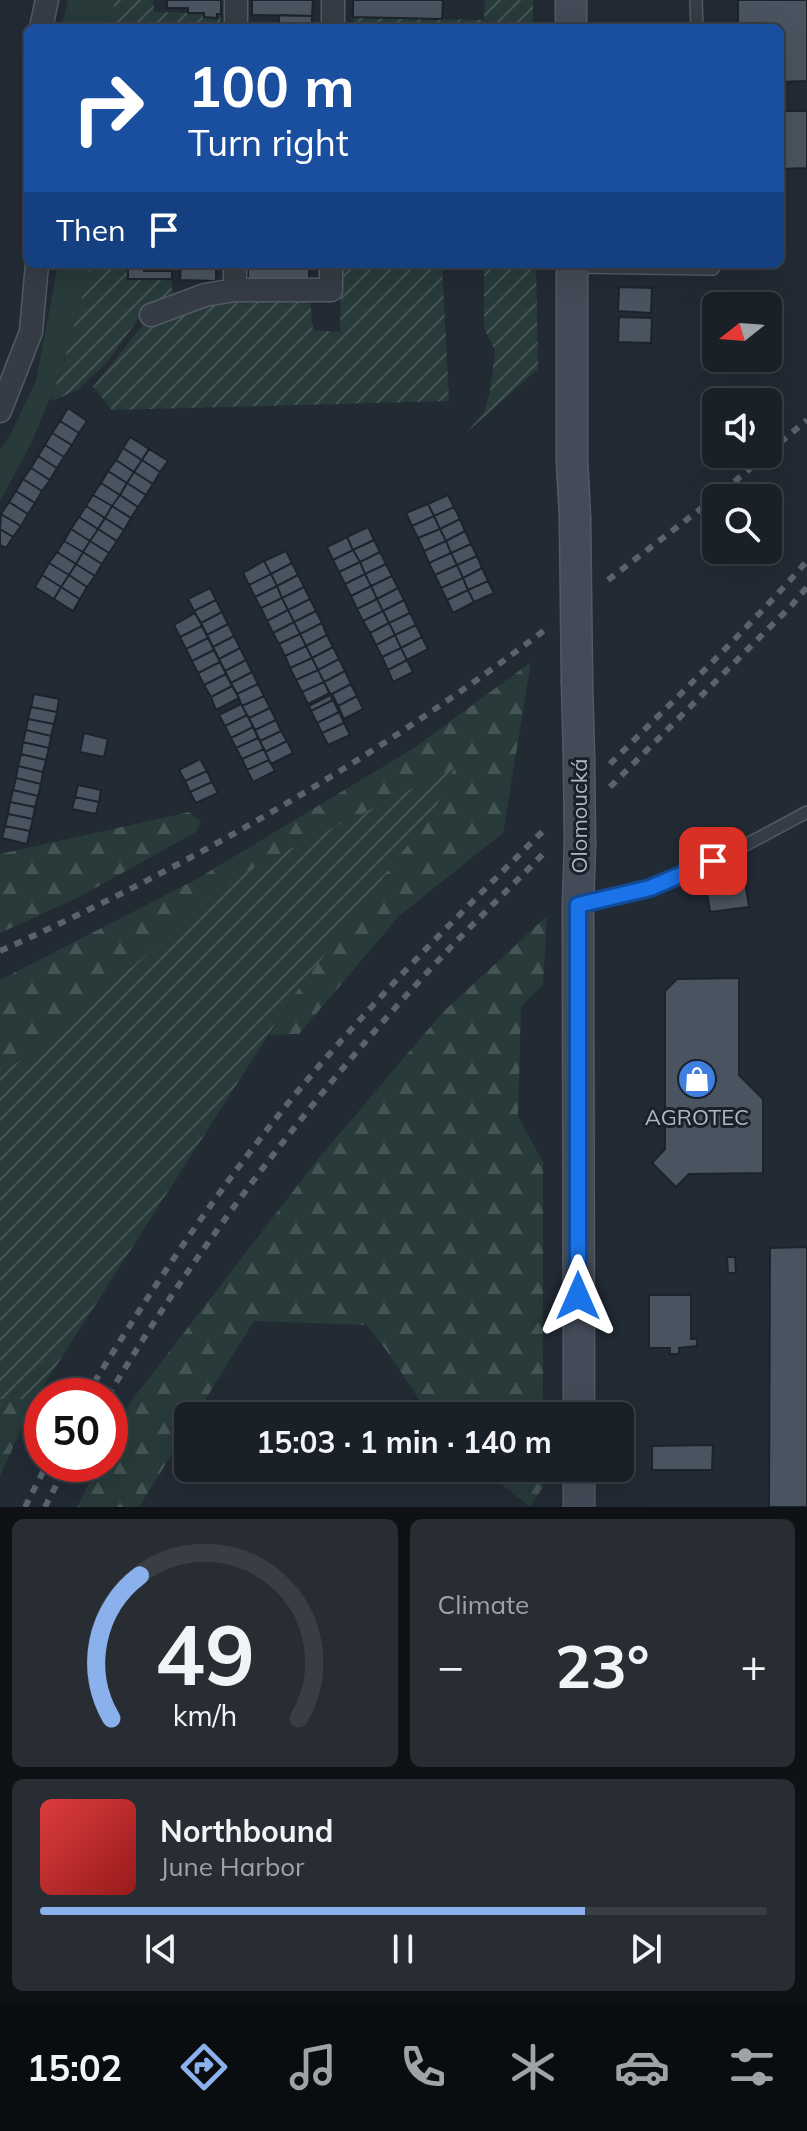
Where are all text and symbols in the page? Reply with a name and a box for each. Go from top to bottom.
text: 100 m [188,51,355,121]
icon: right [56,56,160,160]
text: Turn right [188,120,349,165]
icon: arrive [142,208,186,252]
text: Then [56,211,126,249]
north arrow [702,292,782,372]
map controls [702,292,782,564]
button: sound [702,388,782,468]
button: search [702,484,782,564]
street label: Olomoucká [565,759,593,873]
pin [679,827,747,895]
icon: arrive [691,839,735,883]
shop icon: AGROTEC [676,1058,718,1100]
place label: AGROTEC [645,1103,749,1131]
position arrow [536,1254,620,1338]
speed limit sign: 50 [24,1378,128,1482]
text: 15:03 · 1 min · 140 m [256,1423,552,1461]
text: Climate [438,1588,529,1621]
text: 49 [155,1601,255,1706]
text: 23° [555,1628,650,1703]
text: − [438,1638,464,1693]
text: + [741,1638,767,1693]
text: km/h [172,1697,237,1733]
text: Northbound [160,1812,333,1850]
text: June Harbor [160,1850,305,1883]
icon: previous [139,1927,183,1971]
icon: pause [381,1927,425,1971]
icon: next [624,1927,668,1971]
icon: directions [176,2039,232,2095]
icon: music [285,2039,341,2095]
icon: phone [395,2039,451,2095]
icon: climate [505,2039,561,2095]
icon: car [614,2039,670,2095]
icon: filters [724,2039,780,2095]
text: 15:02 [27,2045,122,2090]

